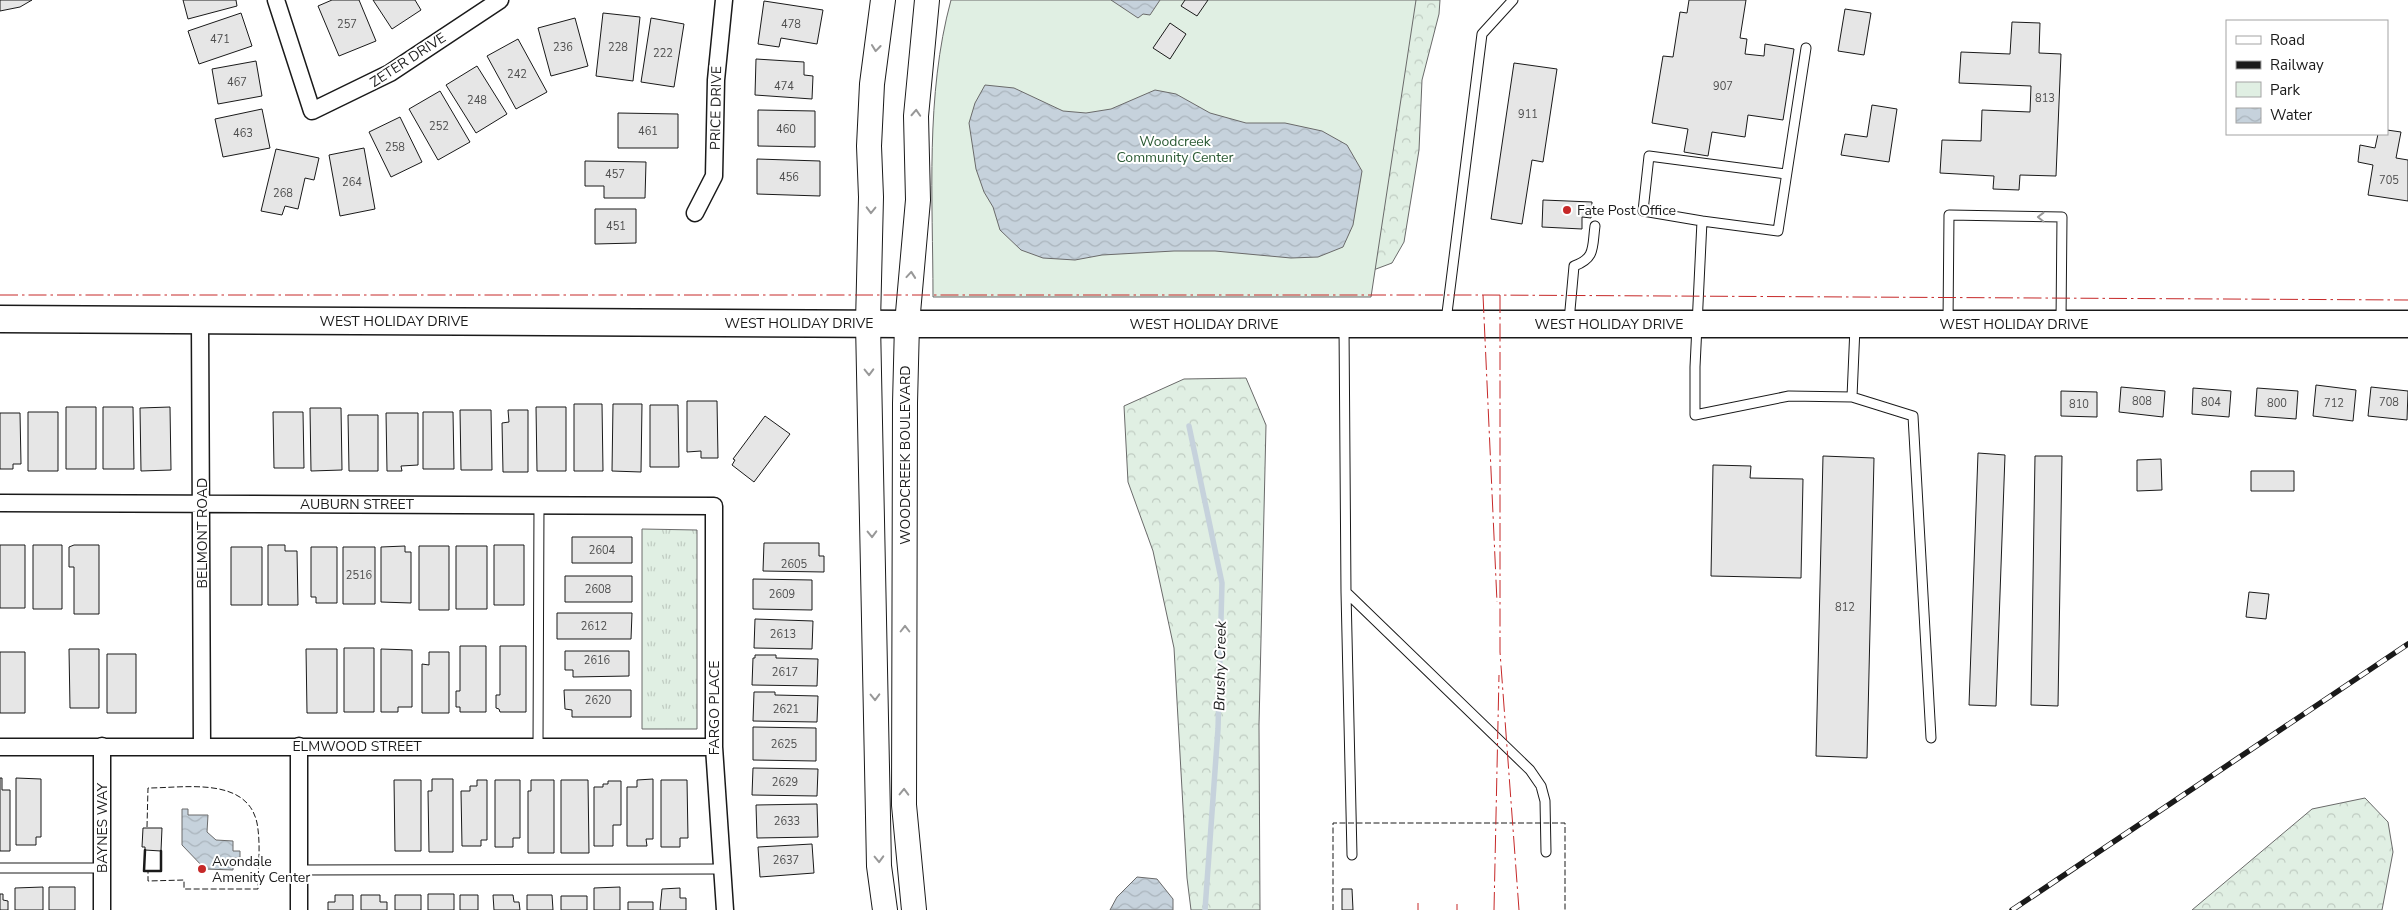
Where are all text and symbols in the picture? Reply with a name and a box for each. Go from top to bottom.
house number: 257 [337,17,357,32]
house number: 478 [781,17,801,32]
legend [2226,20,2388,135]
street label: ZETER DRIVE [366,28,450,92]
text: Road [2270,30,2305,50]
house number: 471 [210,32,230,47]
house number: 236 [553,40,573,55]
house number: 228 [608,40,628,55]
one-way arrow [871,45,882,53]
house number: 222 [653,46,673,61]
text: Railway [2270,55,2324,75]
street label: PRICE DRIVE [706,66,726,150]
house number: 242 [507,67,527,82]
house number: 467 [227,75,247,90]
house number: 474 [774,79,794,94]
house number: 907 [1713,79,1733,94]
text: Park [2270,80,2300,100]
house number: 813 [2035,91,2055,106]
house number: 248 [467,93,487,108]
text: Water [2270,105,2313,125]
house number: 911 [1518,107,1538,122]
one-way arrow [911,109,921,116]
house number: 252 [429,119,449,134]
house number: 460 [776,122,796,137]
house number: 461 [638,124,658,139]
house number: 463 [233,126,253,141]
park label: Woodcreek Community Center [1116,132,1234,167]
house number: 258 [385,140,405,155]
house number: 457 [605,167,625,182]
house number: 456 [779,170,799,185]
house number: 705 [2379,173,2399,188]
house number: 264 [342,175,362,190]
house number: 268 [273,186,293,201]
place label: Fate Post Office [1577,201,1676,220]
marker: Fate Post Office [1561,204,1573,216]
one-way arrow [866,207,876,215]
one-way arrow [2036,211,2044,222]
house number: 451 [606,219,626,234]
one-way arrow [905,271,916,279]
street label: WEST HOLIDAY DRIVE [319,312,469,331]
street label: WEST HOLIDAY DRIVE [724,314,874,333]
street label: WEST HOLIDAY DRIVE [1129,315,1279,334]
street label: WEST HOLIDAY DRIVE [1534,315,1684,334]
street label: WEST HOLIDAY DRIVE [1939,315,2089,334]
street label: WOODCREEK BOULEVARD [896,365,915,545]
one-way arrow [864,368,874,376]
house number: 808 [2132,394,2152,409]
house number: 804 [2201,395,2221,410]
house number: 708 [2379,395,2399,410]
house number: 800 [2267,396,2287,411]
house number: 712 [2324,396,2344,411]
house number: 810 [2069,397,2089,412]
street label: BELMONT ROAD [193,478,212,588]
street label: AUBURN STREET [300,495,415,514]
one-way arrow [867,530,877,538]
house number: 2604 [589,543,616,558]
house number: 2605 [781,557,808,572]
house number: 2516 [346,568,373,583]
house number: 2608 [585,582,612,597]
house number: 2609 [769,587,795,602]
house number: 812 [1835,600,1855,615]
house number: 2612 [581,619,607,634]
water label: Brushy Creek [1209,620,1231,711]
one-way arrow [900,625,910,632]
house number: 2613 [770,627,796,642]
house number: 2616 [584,653,611,668]
street label: FARGO PLACE [705,661,724,755]
house number: 2617 [772,665,798,680]
house number: 2620 [585,693,612,708]
one-way arrow [870,693,880,701]
house number: 2621 [773,702,799,717]
street label: ELMWOOD STREET [292,737,422,756]
house number: 2625 [771,737,798,752]
house number: 2629 [772,775,798,790]
street label: BAYNES WAY [93,782,112,873]
one-way arrow [899,787,909,795]
house number: 2633 [774,814,800,829]
place label: Avondale Amenity Center [212,852,310,887]
house number: 2637 [773,853,799,868]
one-way arrow [873,855,884,863]
marker: Avondale Amenity Center [196,863,208,875]

